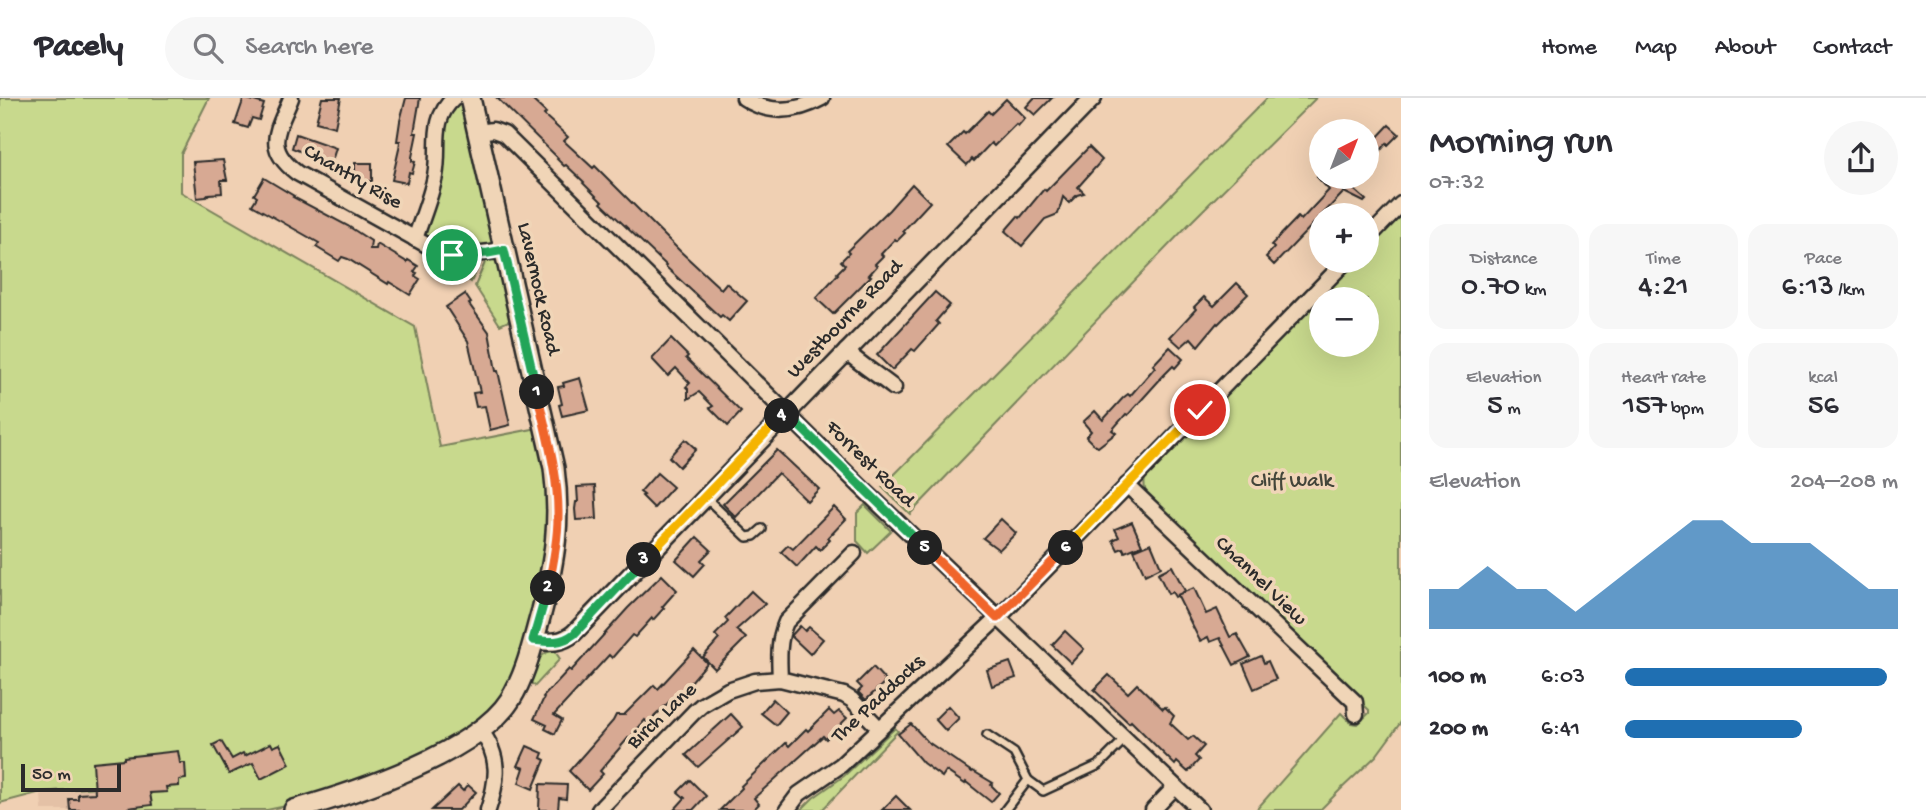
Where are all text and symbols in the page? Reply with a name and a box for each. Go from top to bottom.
search box [165,17,655,80]
text: Pacely [35,29,123,67]
icon: search [189,29,227,67]
text: Search here [245,33,373,64]
text: Home [1541,34,1597,63]
text: Map [1635,34,1677,63]
text: About [1715,34,1775,63]
text: Contact [1813,34,1891,63]
north arrow [1309,119,1379,189]
map controls [1309,119,1379,357]
button: share [1824,121,1898,195]
text: Morning run [1429,122,1613,166]
street label: Chantry Rise [298,140,407,217]
text: 07:32 [1429,170,1484,197]
button: + [1309,203,1379,273]
street label: Lavernock Road [510,220,565,359]
pin [422,225,482,285]
icon: arrive [433,236,471,274]
text: Distance [1470,248,1537,271]
text: Time [1646,248,1681,271]
text: Pace [1805,248,1842,271]
street label: Westbourne Road [783,254,910,385]
text: 0.70 [1461,271,1520,306]
text: 4:21 [1638,271,1689,306]
text: 6:13 [1781,271,1834,306]
text: km [1520,279,1547,302]
text: /km [1834,279,1865,302]
button: − [1309,287,1379,357]
text: Elevation [1466,367,1542,390]
text: Heart rate [1621,367,1706,390]
text: kcal [1808,367,1838,390]
pin: 1 [520,374,554,410]
text: 1 [533,380,540,403]
pin [1170,380,1230,440]
text: 5 [1487,390,1503,425]
text: 157 [1623,390,1667,425]
text: 56 [1808,390,1839,425]
icon: check [1181,391,1219,429]
pin: 4 [764,398,800,434]
text: m [1503,398,1521,421]
text: bpm [1667,398,1704,421]
text: 4 [777,404,786,427]
street label: Forrest Road [818,416,920,515]
text: Elevation [1429,469,1520,496]
text: 204–208 m [1790,469,1898,496]
park label: Cliff Walk [1251,470,1336,495]
pin: 5 [908,531,942,566]
pin: 6 [1048,531,1084,566]
street label: Channel View [1209,532,1312,632]
text: 5 [920,536,930,559]
text: 6 [1061,536,1070,559]
pin: 3 [626,542,662,578]
text: 3 [639,548,648,571]
pin: 2 [530,570,566,606]
text: 2 [543,576,552,599]
street label: The Paddocks [827,650,932,750]
text: 100 m [1429,664,1486,691]
text: 6:03 [1541,664,1585,691]
street label: Birch Lane [622,678,704,756]
text: 200 m [1429,716,1488,743]
text: 6:41 [1541,716,1580,743]
scale bar [21,761,121,793]
text: 50 m [32,764,71,787]

